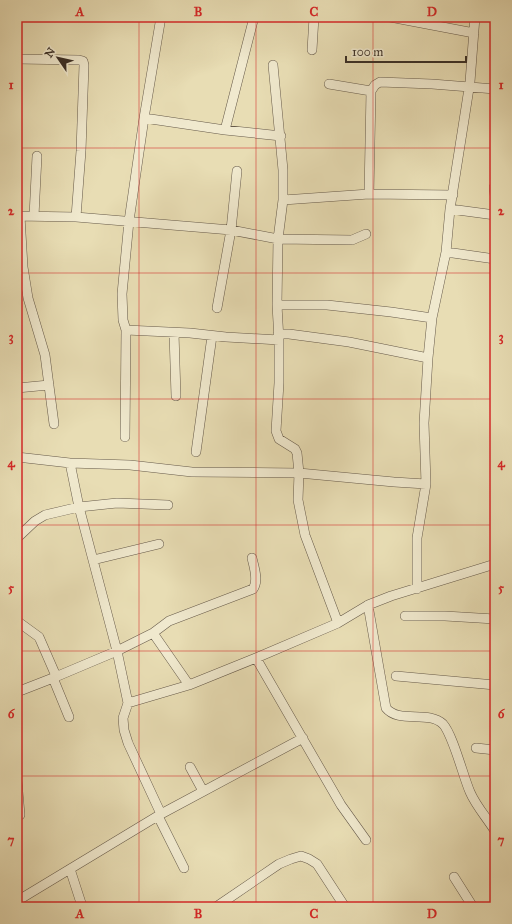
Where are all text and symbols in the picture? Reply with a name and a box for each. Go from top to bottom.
text: A [75,4,85,20]
text: B [194,4,203,20]
text: C [310,4,319,20]
text: D [427,4,437,20]
north arrow [38,38,78,78]
scale bar [346,38,466,64]
text: N [42,45,58,60]
text: 100 m [352,45,383,59]
text: 1 [8,77,14,93]
text: 1 [498,77,504,93]
text: 2 [8,203,15,219]
text: 2 [498,203,505,219]
text: 3 [8,329,14,345]
text: 3 [498,329,504,345]
text: 4 [7,455,15,471]
text: 4 [497,455,505,471]
text: 5 [8,580,15,596]
text: 5 [498,580,505,596]
text: 6 [8,706,16,722]
text: 6 [498,706,506,722]
text: 7 [8,832,15,848]
text: 7 [498,832,505,848]
text: A [75,906,85,922]
text: B [194,906,203,922]
text: C [310,906,319,922]
text: D [427,906,437,922]

